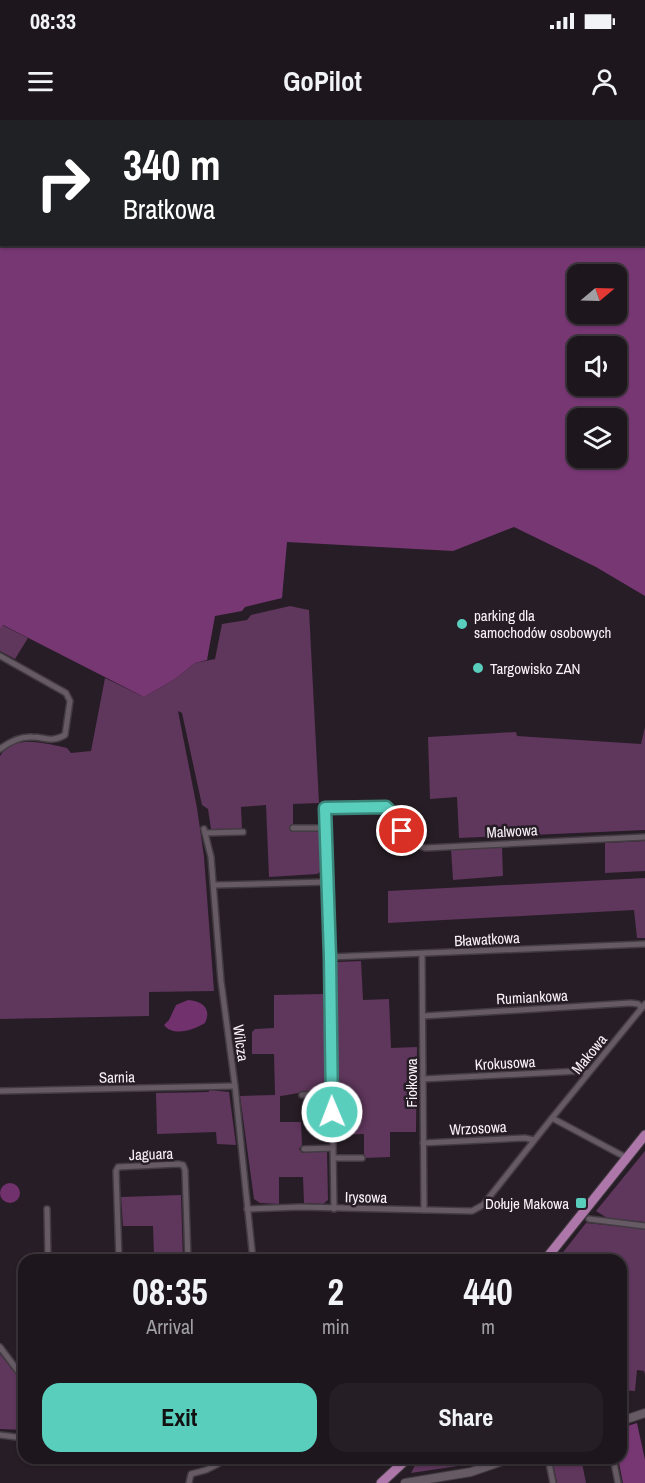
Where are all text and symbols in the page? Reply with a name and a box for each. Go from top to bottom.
text: 08:33 [30,6,76,36]
text: GoPilot [283,63,362,99]
icon: menu [24,65,57,98]
icon: person [588,65,621,98]
text: 340 m [123,137,221,193]
icon: right [24,144,102,222]
text: Bratkowa [123,191,215,227]
north arrow [567,264,627,324]
map controls [567,264,627,468]
button: sound [567,336,627,396]
button: layers [567,408,627,468]
place label: parking dla samochodów osobowych [474,605,611,643]
marker: parking dla samochodów osobowych [455,617,469,631]
place label: Targowisko ZAN [490,658,580,679]
marker: Targowisko ZAN [471,661,485,675]
pin [376,805,427,856]
icon: arrive [385,814,418,847]
street label: Malwowa [486,819,538,843]
street label: Bławatkowa [454,927,520,951]
street label: Rumiankowa [496,985,569,1009]
street label: Wilcza [228,1023,254,1063]
street label: Makowa [566,1029,612,1078]
street label: Krokusowa [474,1051,536,1075]
street label: Fiołkowa [401,1058,422,1108]
street label: Sarnia [99,1066,135,1088]
position arrow [300,1080,364,1144]
street label: Wrzosowa [449,1116,507,1140]
street label: Jaguara [128,1143,174,1165]
street label: Irysowa [345,1186,388,1208]
place label: Dołuje Makowa [485,1193,569,1214]
marker: Dołuje Makowa [574,1196,588,1210]
text: 08:35 [132,1268,208,1316]
text: 2 [327,1268,344,1316]
text: 440 [464,1268,513,1316]
text: Arrival [146,1313,194,1340]
text: min [322,1313,349,1340]
text: m [481,1313,495,1340]
button: Exit [42,1383,317,1452]
button: Share [329,1383,603,1452]

